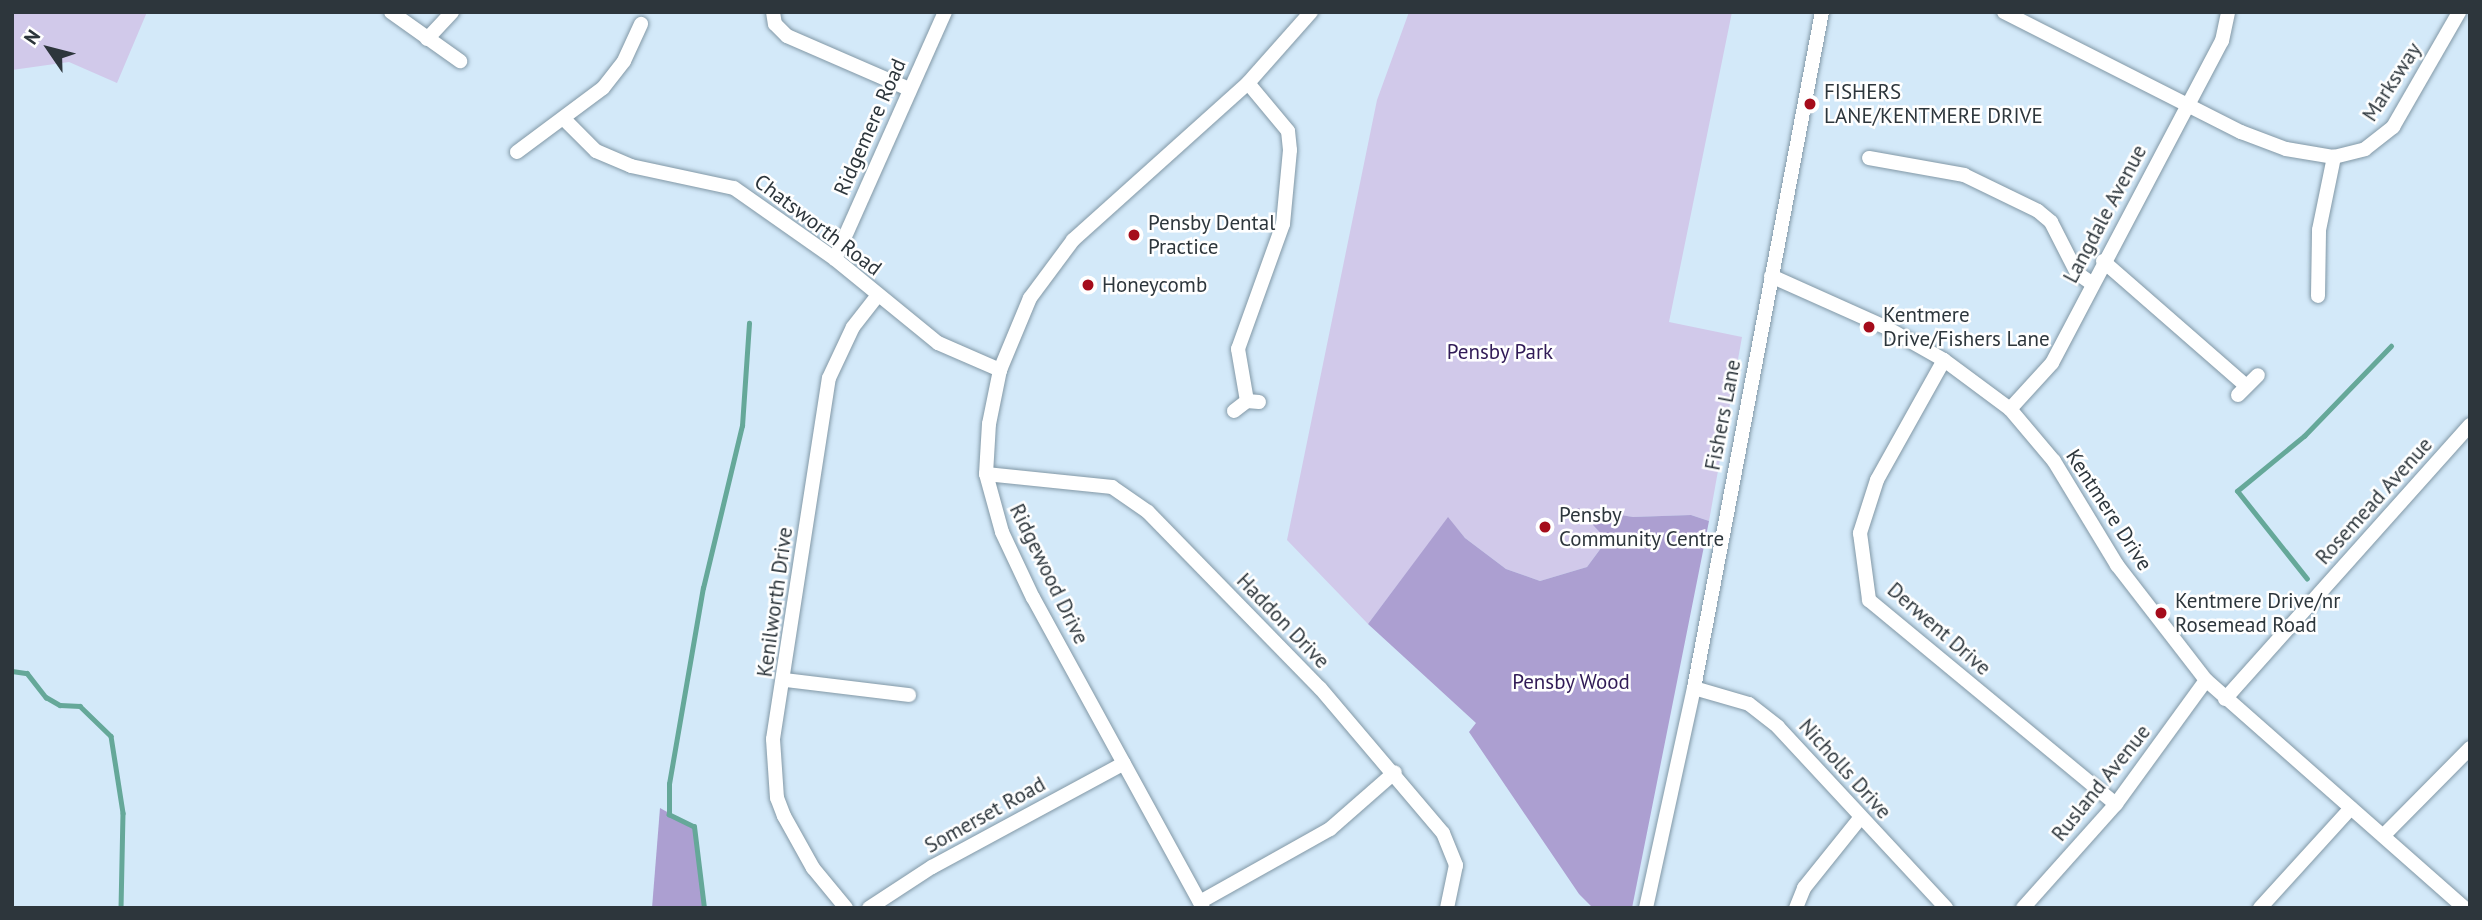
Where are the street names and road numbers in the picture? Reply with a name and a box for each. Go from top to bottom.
street label: Marksway [2357,38,2427,126]
street label: Ridgemere Road [829,55,911,199]
street label: Langdale Avenue [2058,140,2152,288]
street label: Chatsworth Road [749,169,887,281]
street label: Fishers Lane [1700,358,1746,472]
street label: Rosemead Avenue [2310,432,2438,570]
street label: Kentmere Drive [2061,445,2157,575]
street label: Ridgewood Drive [1004,500,1094,648]
street label: Kenilworth Drive [752,525,798,679]
street label: Haddon Drive [1231,568,1335,674]
street label: Derwent Drive [1882,577,1996,681]
street label: Nicholls Drive [1794,714,1896,824]
street label: Rusland Avenue [2046,720,2156,846]
street label: Somerset Road [920,772,1050,858]

